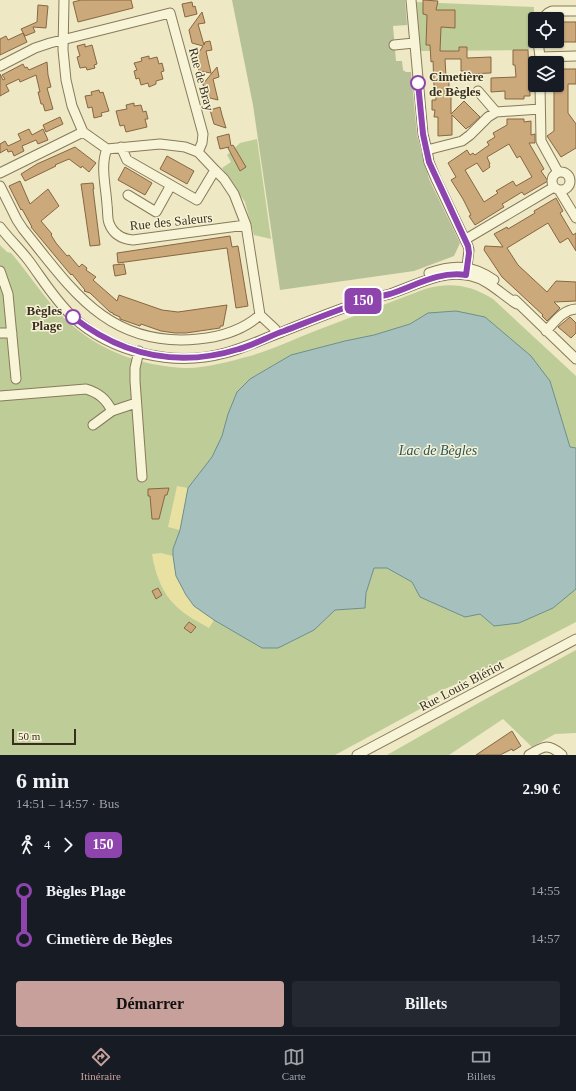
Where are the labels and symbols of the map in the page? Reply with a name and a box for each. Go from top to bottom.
street label: Rue de Bray [186,46,217,113]
place label: Cimetière de Bègles [429,69,484,99]
marker: Cimetière de Bègles [410,75,426,91]
street label: Rue des Saleurs [129,210,213,233]
line badge: 150 [340,288,386,314]
place label: Bègles Plage [27,303,62,333]
marker: Bègles Plage [65,309,81,325]
water label: Lac de Bègles [398,443,478,458]
street label: Rue Louis Blériot [417,657,506,714]
scale bar [12,727,76,746]

